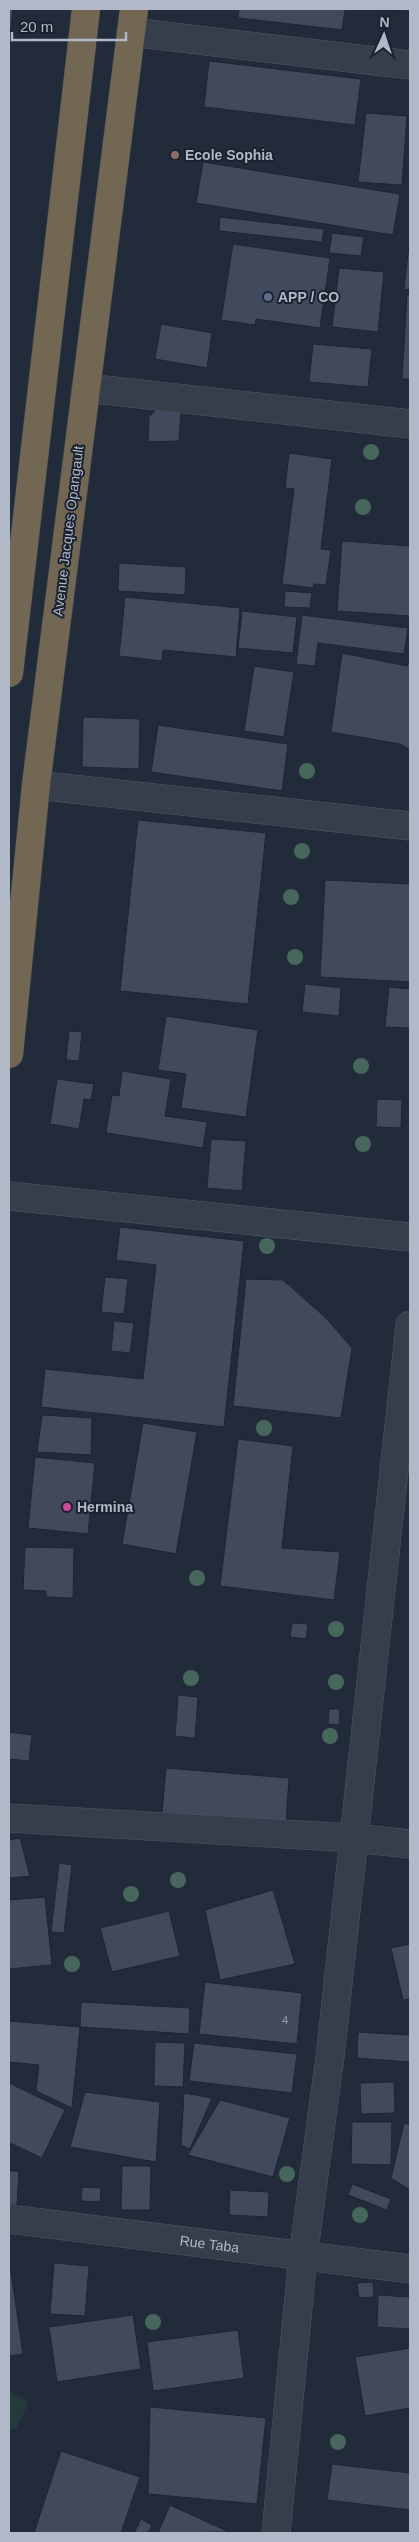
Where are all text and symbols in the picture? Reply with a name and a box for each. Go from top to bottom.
scale bar [12,10,126,42]
north arrow [359,10,409,60]
text: N [379,14,390,30]
text: 20 m [20,18,53,35]
place label: Ecole Sophia [185,147,273,163]
marker: Ecole Sophia [169,149,181,161]
place label: APP / CO [278,289,339,305]
marker: APP / CO [262,291,274,303]
street label: Avenue Jacques Opangault [50,445,86,617]
place label: Hermina [77,1499,133,1515]
marker: Hermina [61,1501,73,1513]
house number: 4 [282,2014,288,2026]
street label: Rue Taba [179,2232,240,2256]

